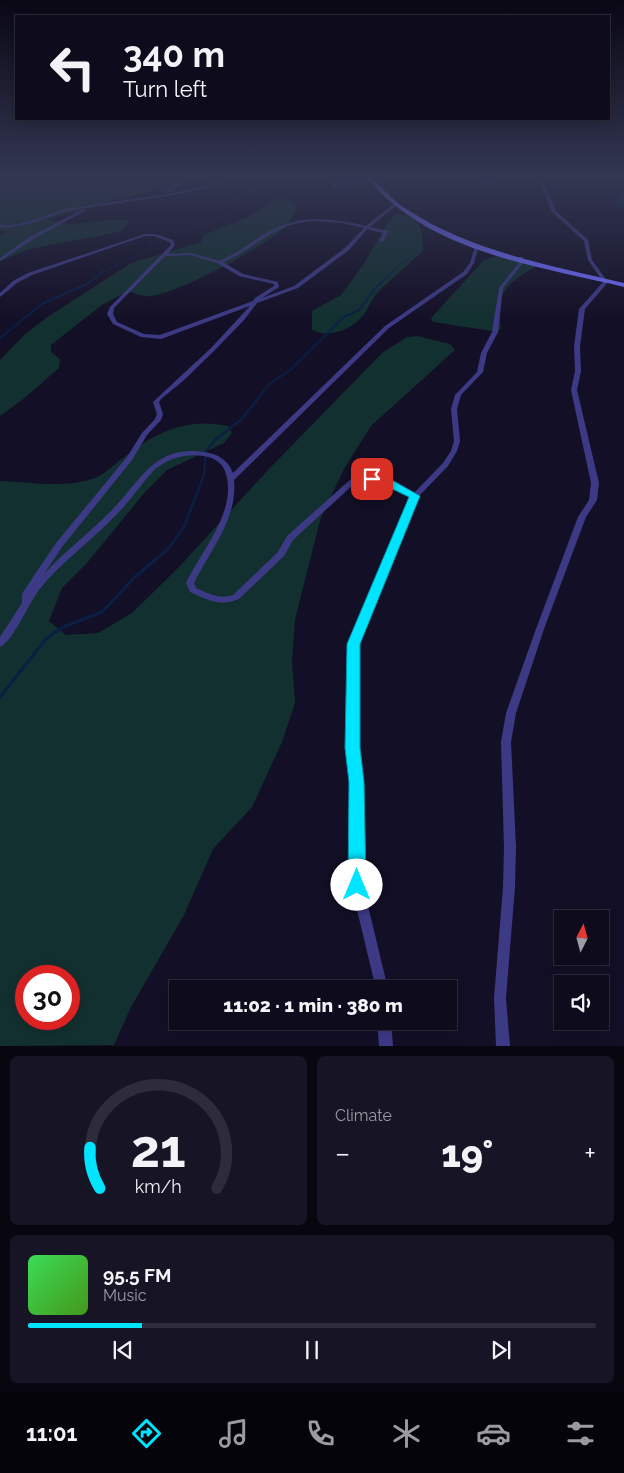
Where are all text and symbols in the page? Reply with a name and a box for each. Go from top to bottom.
text: 340 m [123,34,225,75]
icon: left [40,35,105,100]
text: Turn left [123,76,207,102]
pin [351,458,393,500]
icon: arrive [358,465,386,493]
position arrow [330,858,382,910]
north arrow [554,910,609,965]
map controls [554,910,609,1030]
speed limit sign: 30 [15,965,80,1030]
button: sound [554,975,609,1030]
text: 11:02 · 1 min · 380 m [223,994,403,1016]
text: Climate [335,1106,392,1125]
text: 21 [131,1118,186,1179]
text: 19° [441,1131,493,1176]
text: − [335,1137,350,1170]
text: + [584,1137,596,1170]
text: km/h [135,1176,182,1197]
text: 95.5 FM [103,1264,171,1286]
text: Music [103,1286,147,1305]
icon: previous [109,1336,137,1364]
icon: pause [298,1336,326,1364]
icon: next [487,1336,515,1364]
icon: directions [129,1416,164,1451]
icon: music [216,1416,251,1451]
icon: phone [303,1416,338,1451]
icon: climate [389,1416,424,1451]
icon: car [476,1416,511,1451]
icon: filters [563,1416,598,1451]
text: 11:01 [26,1420,77,1446]

